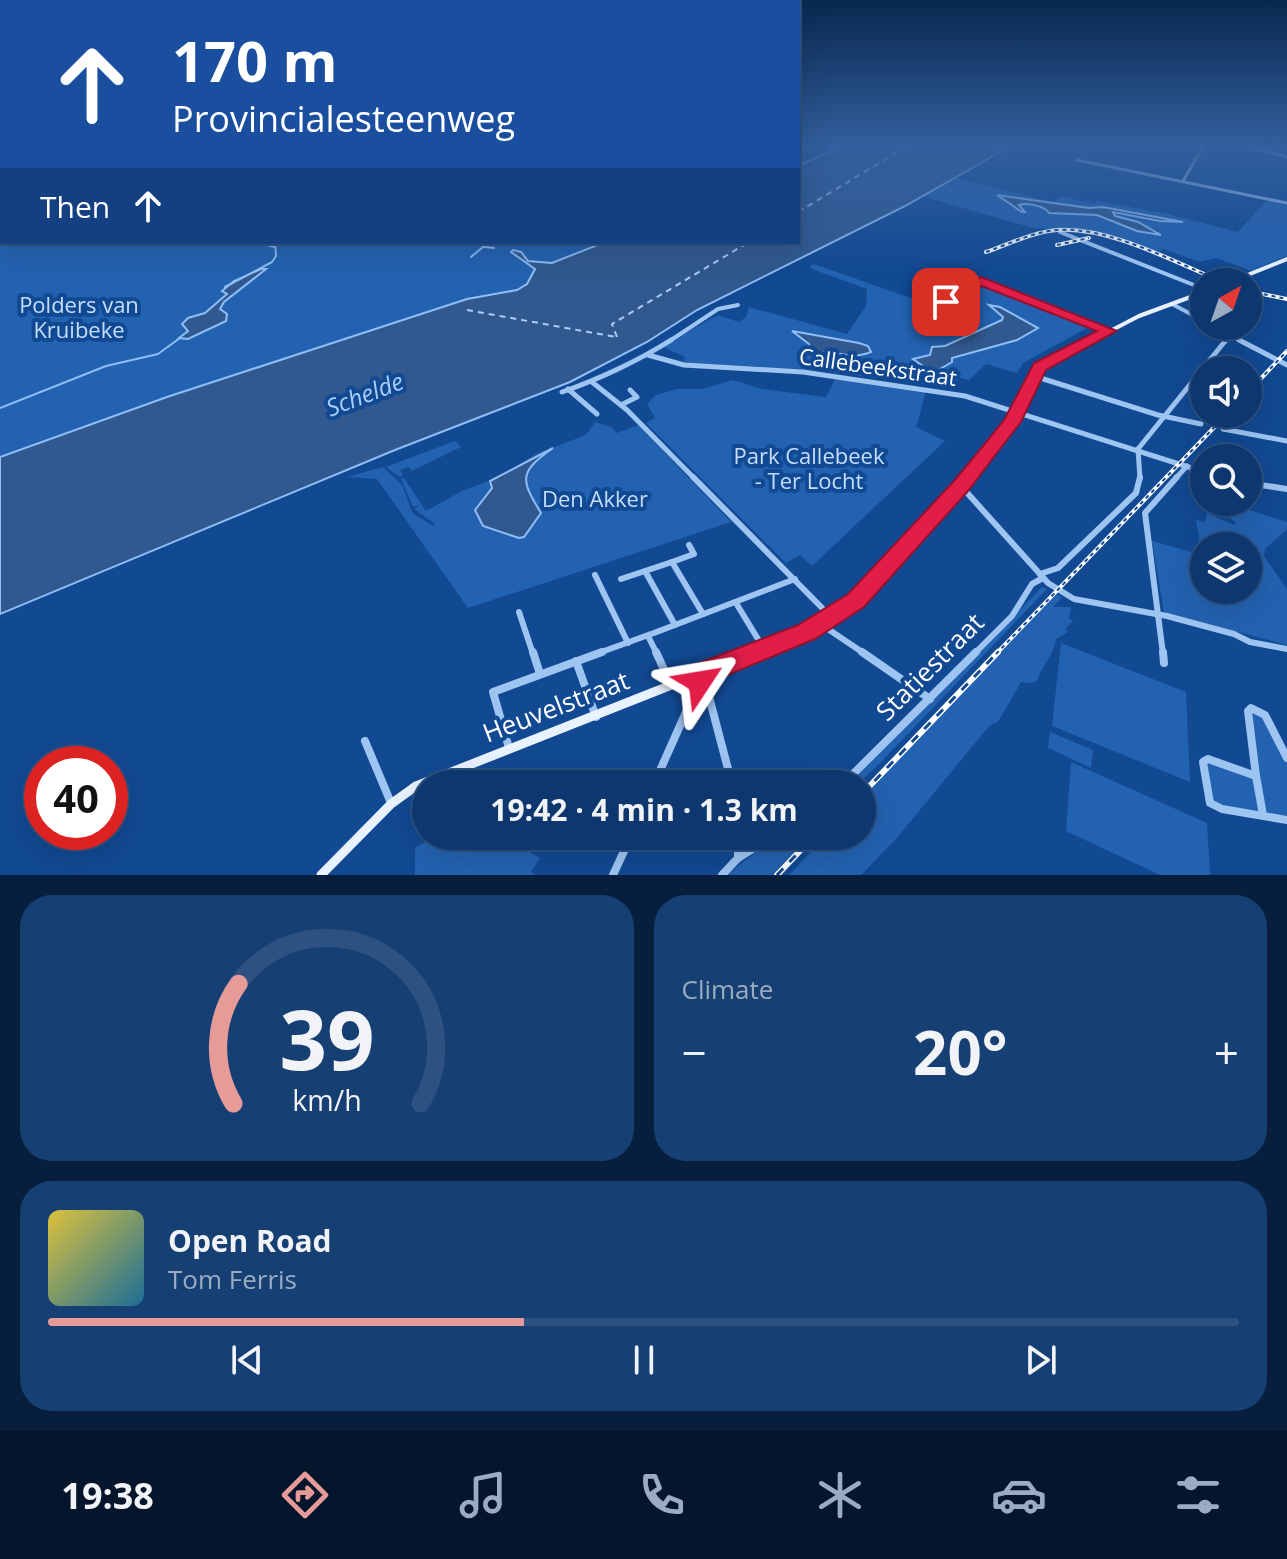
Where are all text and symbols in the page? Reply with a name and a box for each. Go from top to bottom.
text: 170 m [172,22,338,98]
icon: ahead [40,32,144,136]
text: Provincialesteenweg [172,94,515,143]
icon: ahead [126,184,170,228]
text: Then [40,186,110,227]
pin [912,268,980,336]
north arrow [1190,268,1262,340]
map controls [1190,268,1262,604]
icon: arrive [924,280,968,324]
park label: Polders van Kruibeke [19,289,139,344]
street label: Callebeekstraat [797,340,959,392]
button: sound [1190,356,1262,428]
water label: Schelde [321,364,408,423]
park label: Park Callebeek - Ter Locht [734,440,885,495]
button: search [1190,444,1262,516]
park label: Den Akker [542,483,648,513]
button: layers [1190,532,1262,604]
street label: Statiestraat [867,604,991,728]
position arrow [658,640,742,724]
street label: Heuvelstraat [477,662,634,751]
speed limit sign: 40 [24,746,128,850]
text: 19:42 · 4 min · 1.3 km [490,789,798,830]
text: Climate [682,971,773,1007]
text: 39 [279,981,374,1094]
text: 20° [913,1011,1007,1093]
text: − [682,1022,707,1082]
text: + [1214,1022,1239,1082]
text: km/h [292,1080,361,1119]
text: Open Road [168,1220,332,1261]
text: Tom Ferris [168,1261,297,1297]
icon: previous [225,1338,269,1382]
icon: pause [622,1338,666,1382]
icon: next [1019,1338,1063,1382]
icon: directions [277,1467,333,1523]
icon: music [455,1467,511,1523]
icon: phone [634,1467,690,1523]
icon: climate [812,1467,868,1523]
icon: car [991,1467,1047,1523]
icon: filters [1170,1467,1226,1523]
text: 19:38 [61,1471,154,1520]

